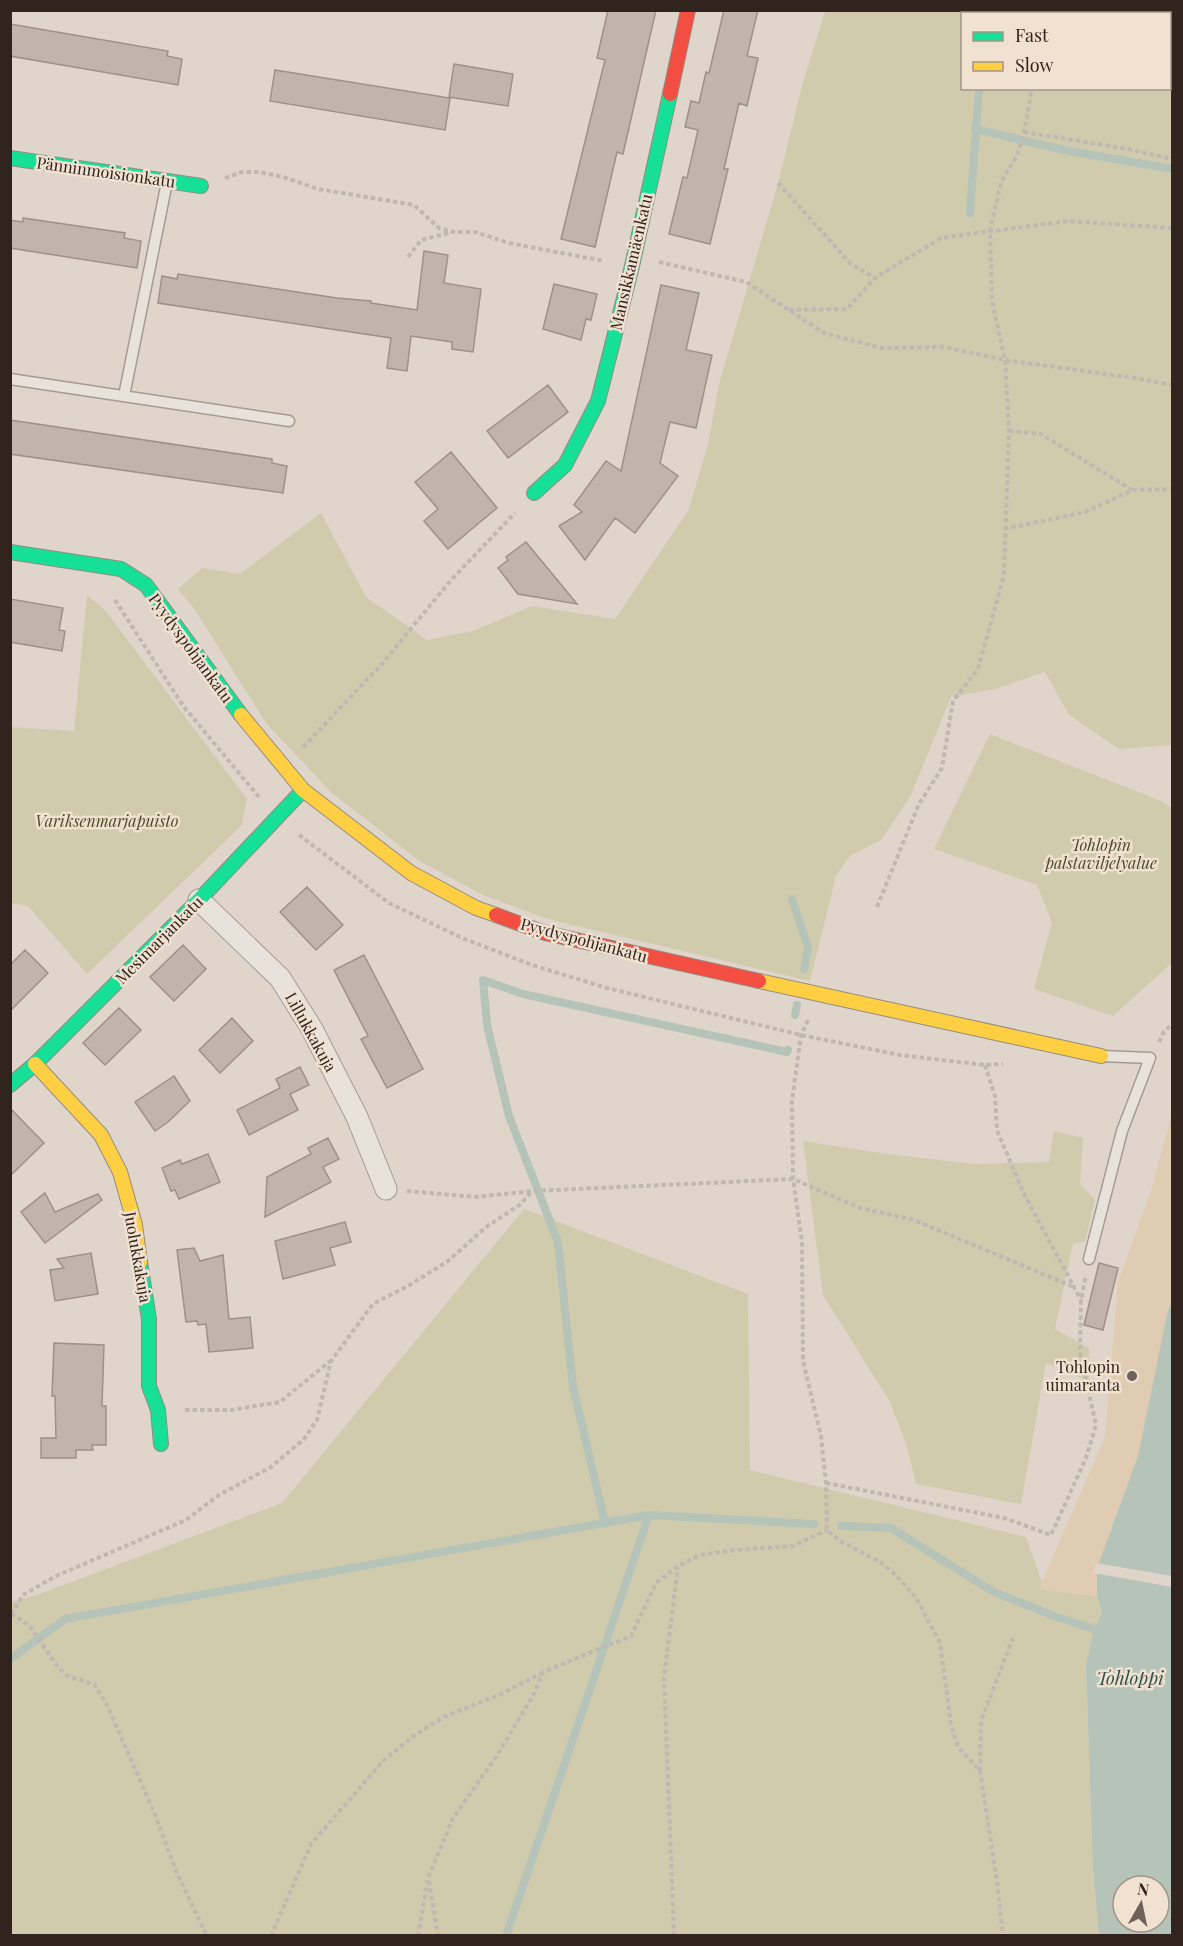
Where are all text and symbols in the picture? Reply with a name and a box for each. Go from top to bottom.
legend [961,12,1171,90]
text: Fast [1015,23,1049,47]
text: Slow [1015,53,1053,77]
street label: Pänninmoisionkatu [35,151,177,192]
street label: Mansikkamäenkatu [605,192,656,332]
street label: Pyydyspohjankatu [145,589,238,707]
park label: Variksenmarjapuisto [35,810,179,831]
park label: Tohlopin palstaviljelyalue [1043,834,1157,873]
street label: Mesimarjankatu [110,891,207,988]
street label: Pyydyspohjankatu [518,912,650,967]
street label: Lillukkakuja [281,988,342,1075]
street label: Juolukkakuja [120,1209,157,1304]
place label: Tohlopin uimaranta [1046,1356,1120,1395]
marker: Tohlopin uimaranta [1125,1369,1139,1383]
water label: Tohloppi [1096,1666,1164,1690]
north arrow [1111,1874,1171,1934]
text: N [1136,1877,1151,1900]

